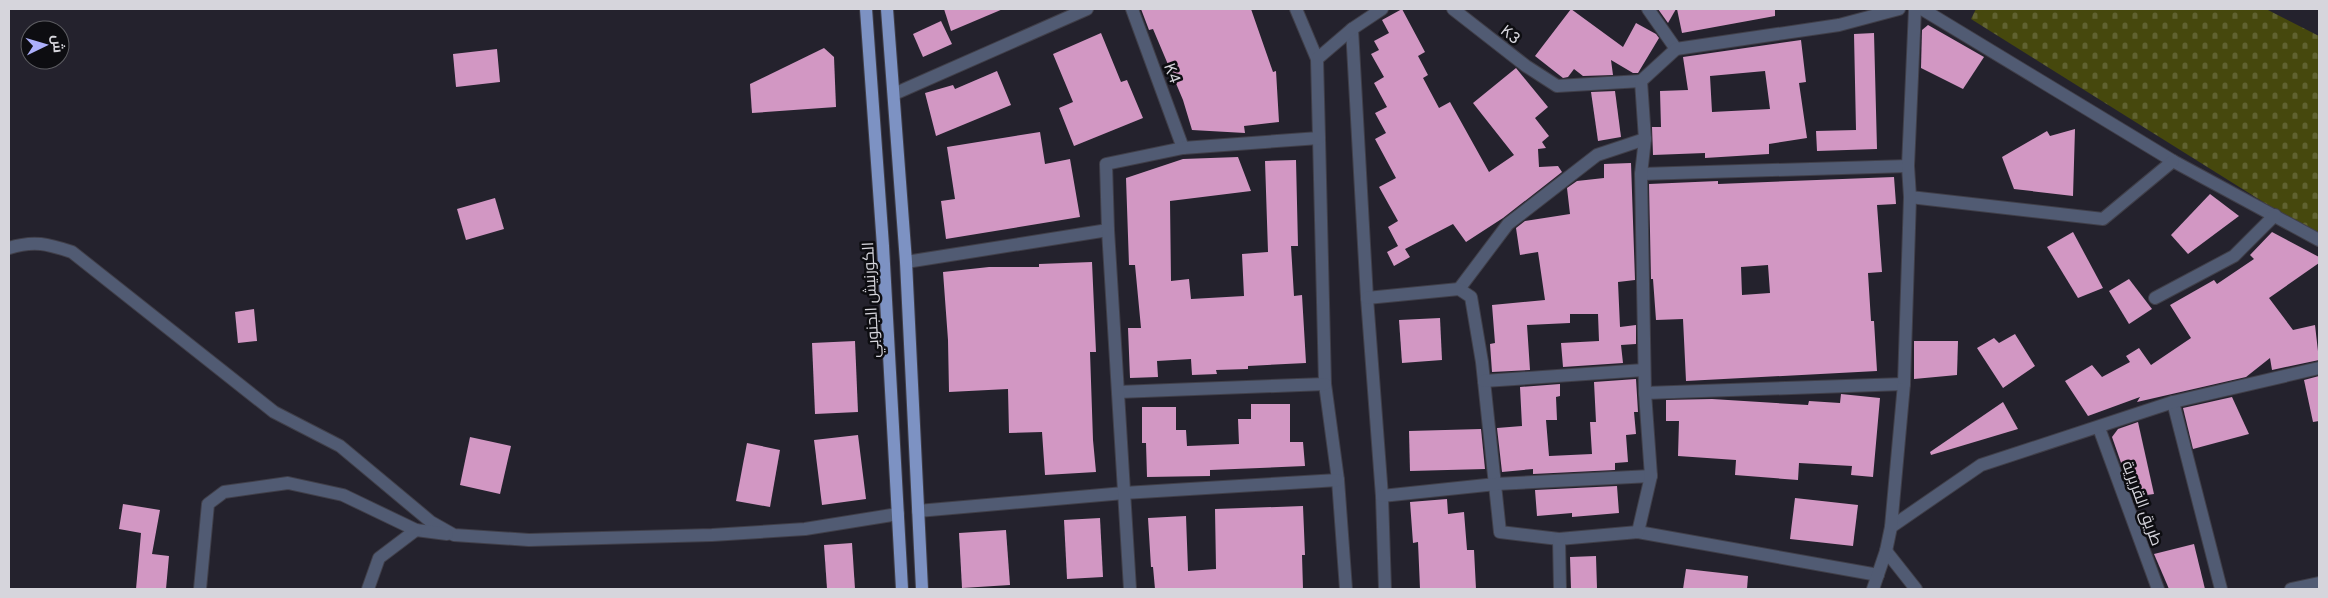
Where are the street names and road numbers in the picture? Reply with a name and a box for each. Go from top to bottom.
street label: K3 [1496,22,1524,50]
street label: K4 [1158,61,1184,87]
street label: الكورنيش الجنوبي [859,241,887,358]
street label: طريق القريرية [2116,458,2166,549]

